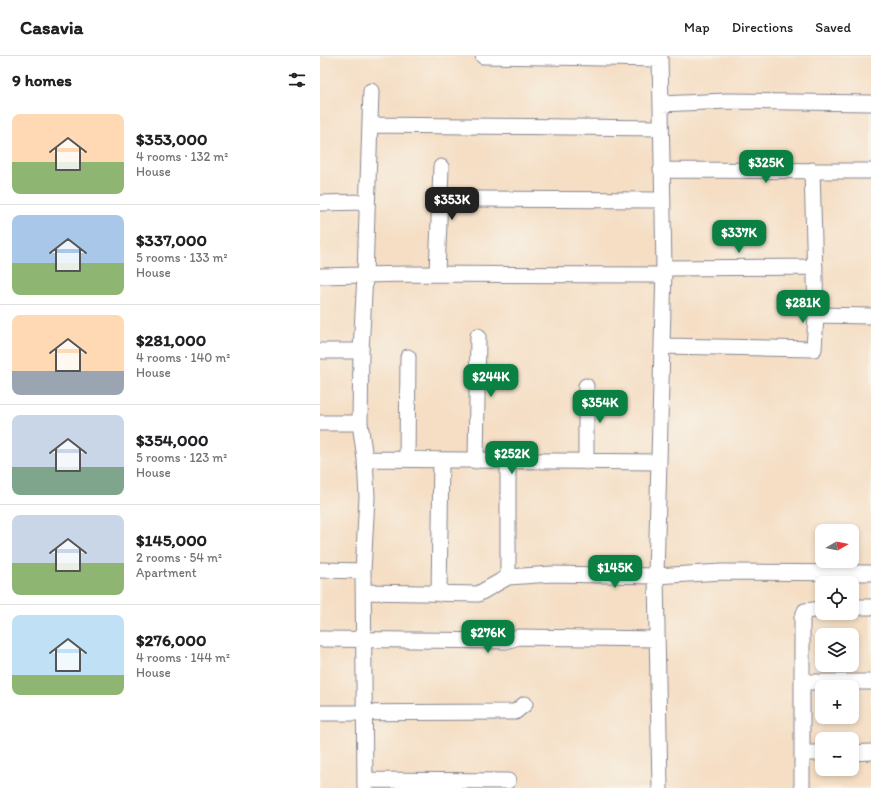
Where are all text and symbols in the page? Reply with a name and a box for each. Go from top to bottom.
text: Casavia [20,16,83,39]
text: Map [684,19,710,36]
text: Directions [732,19,793,36]
text: Saved [815,19,851,36]
icon: filters [286,69,308,91]
text: 9 homes [12,70,72,90]
text: $353,000 [136,129,208,149]
icon: home [44,130,92,178]
text: 4 rooms · 132 m² [136,149,228,164]
pin: $325K [738,150,794,184]
text: $325K [748,155,784,170]
text: House [136,164,171,179]
pin: $353K [424,187,480,221]
text: $353K [434,192,470,207]
pin: $337K [711,220,767,254]
text: $337K [721,225,757,240]
text: $337,000 [136,230,207,250]
icon: home [44,231,92,279]
text: 5 rooms · 133 m² [136,250,228,265]
text: House [136,265,171,280]
pin: $281K [775,290,831,324]
text: $281K [786,295,820,310]
text: $281,000 [136,330,206,350]
icon: home [44,331,92,379]
text: 4 rooms · 140 m² [136,350,230,365]
pin: $244K [463,364,519,398]
text: House [136,365,171,380]
text: $244K [472,369,510,384]
pin: $354K [572,390,628,424]
text: $354K [582,395,618,410]
text: $354,000 [136,430,208,450]
icon: home [44,431,92,479]
pin: $252K [484,441,540,475]
text: $252K [494,446,530,461]
text: 5 rooms · 123 m² [136,450,227,465]
text: House [136,465,171,480]
north arrow [815,524,859,568]
map controls [815,524,859,776]
text: $145,000 [136,530,207,550]
icon: home [44,531,92,579]
text: 2 rooms · 54 m² [136,550,222,565]
pin: $145K [587,555,643,589]
text: $145K [597,560,633,575]
text: Apartment [136,565,197,580]
button: locate [815,576,859,620]
pin: $276K [460,620,516,654]
text: $276K [470,625,506,640]
button: layers [815,628,859,672]
text: $276,000 [136,630,206,650]
icon: home [44,631,92,679]
text: 4 rooms · 144 m² [136,650,230,665]
text: House [136,665,171,680]
button: + [815,680,859,724]
button: − [815,732,859,776]

